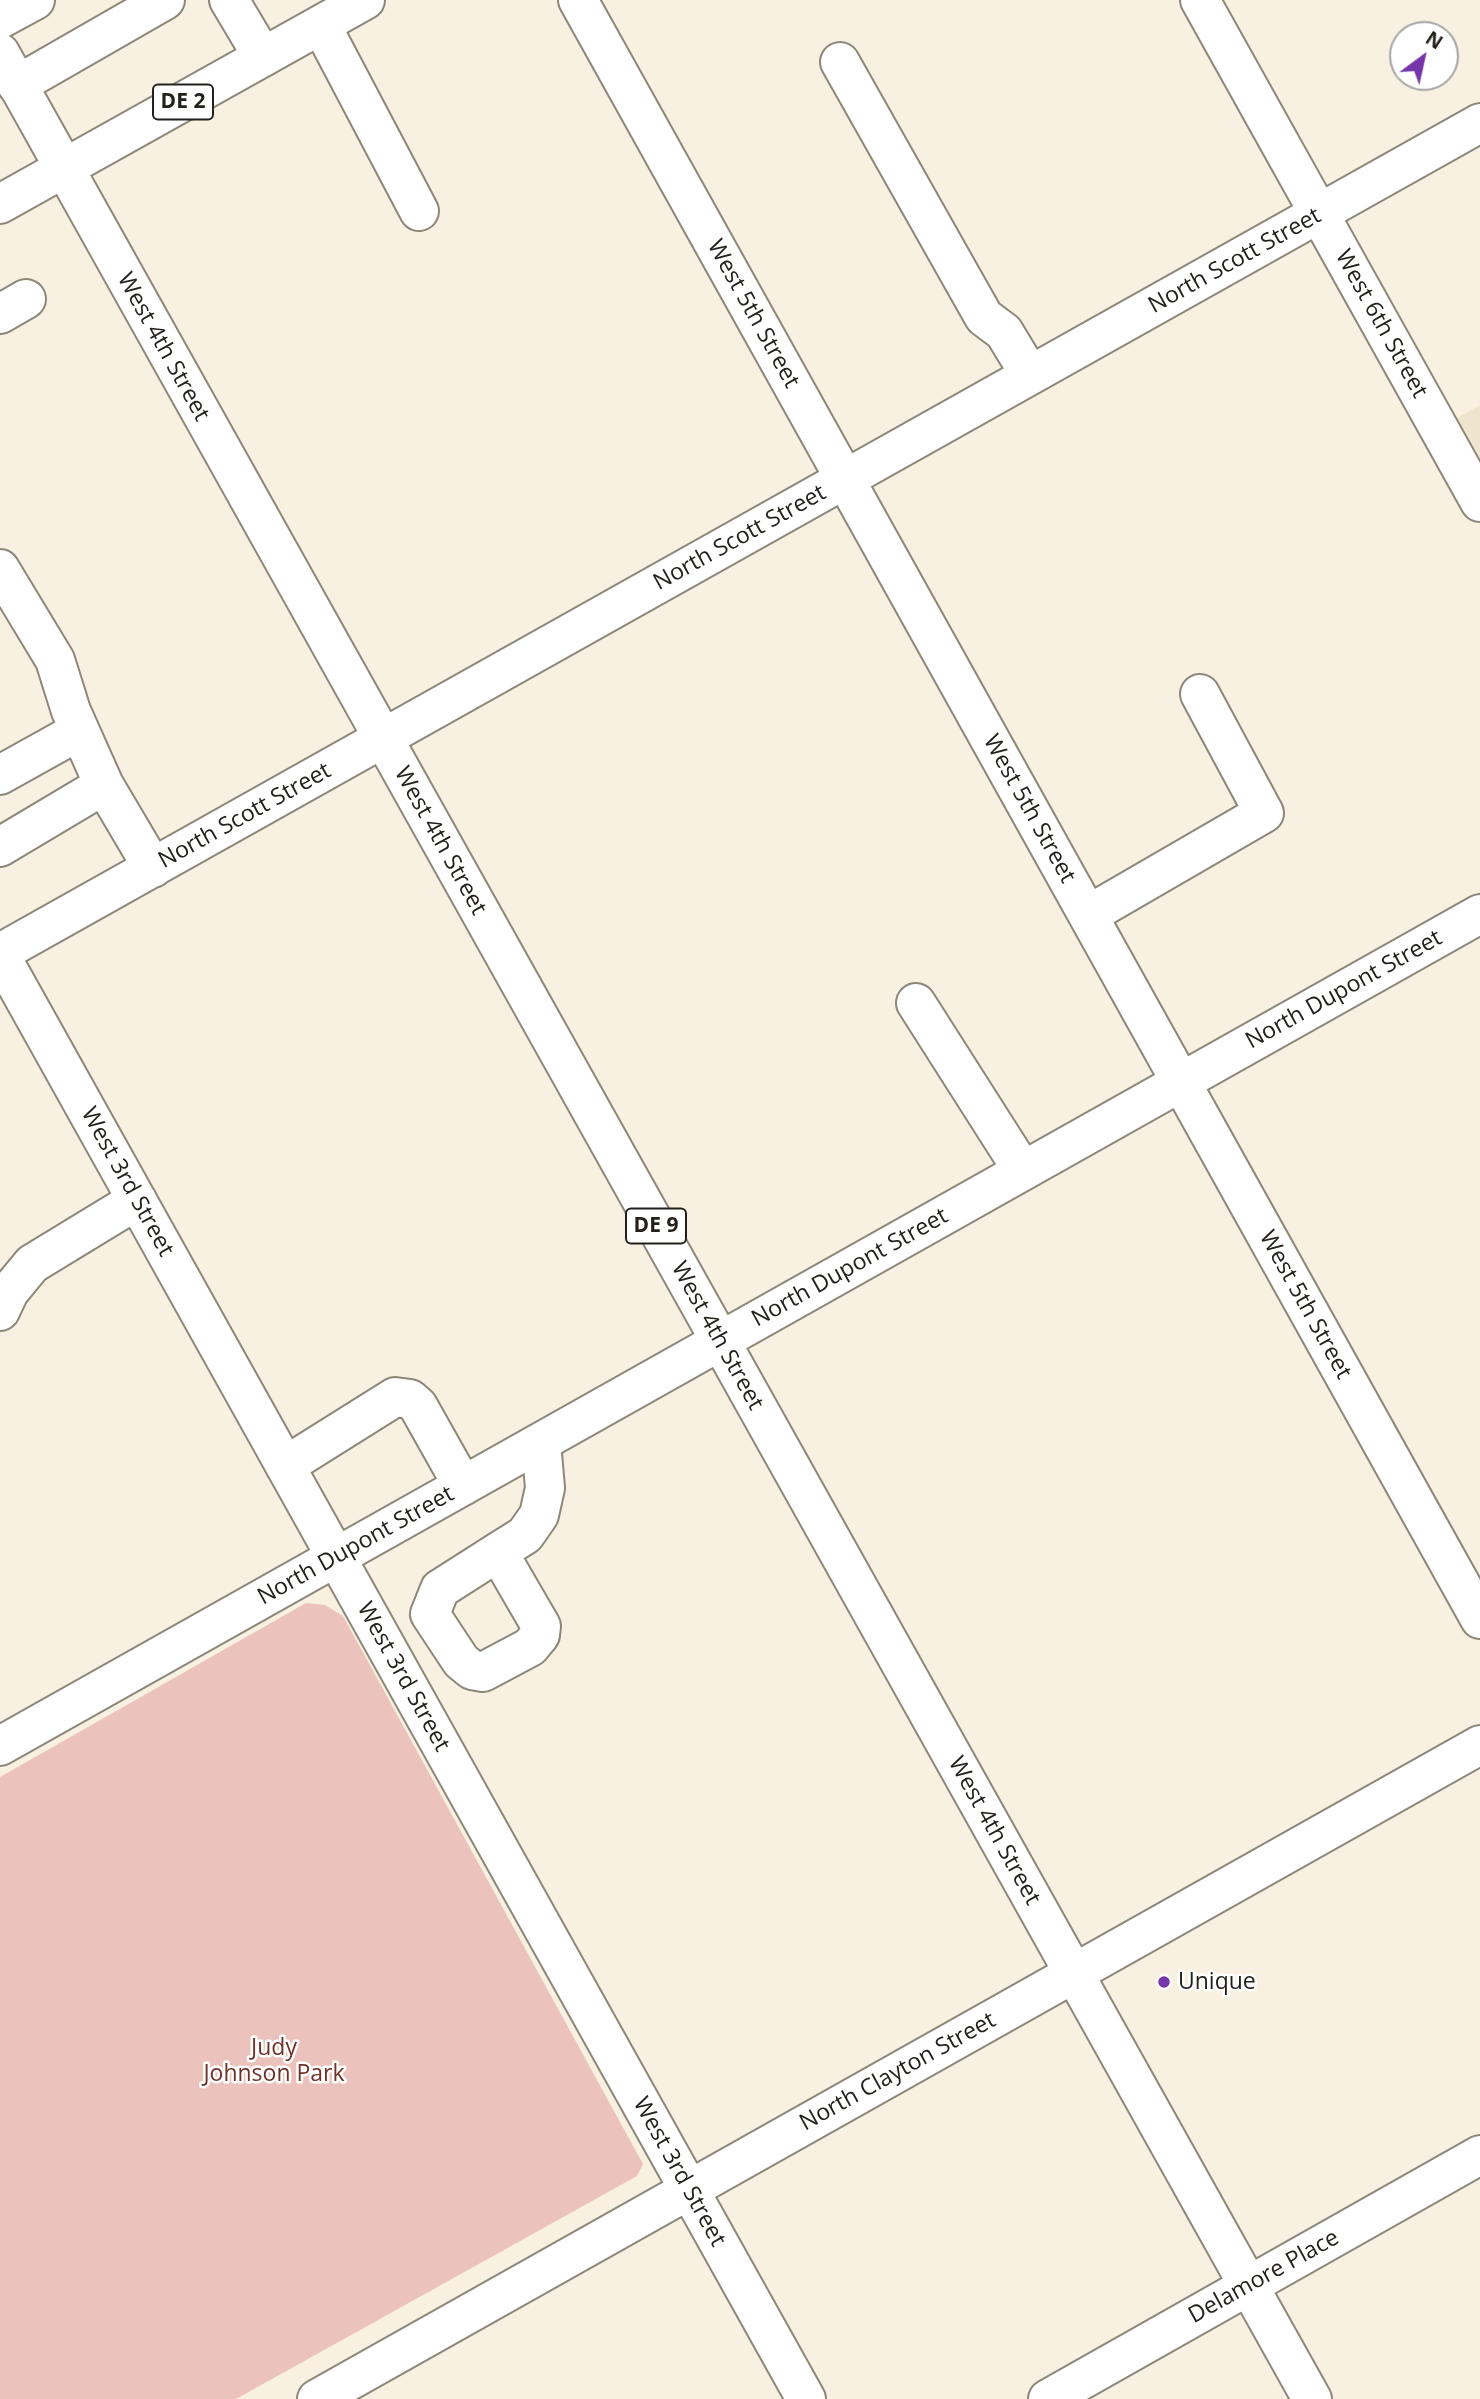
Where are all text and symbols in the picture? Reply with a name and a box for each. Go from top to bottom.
north arrow [1389,21,1459,91]
text: N [1421,25,1448,55]
road number: DE 2 [153,84,213,119]
street label: North Scott Street [1144,202,1326,320]
street label: West 5th Street [701,235,805,393]
street label: West 6th Street [1329,245,1433,403]
street label: West 4th Street [111,268,215,426]
street label: North Scott Street [649,479,831,597]
street label: West 5th Street [977,730,1081,888]
street label: North Scott Street [154,757,336,875]
street label: West 4th Street [388,762,492,920]
street label: North Dupont Street [1241,925,1447,1055]
street label: West 3rd Street [75,1103,179,1261]
street label: North Dupont Street [747,1203,953,1333]
road number: DE 9 [626,1208,686,1244]
street label: West 5th Street [1253,1226,1357,1384]
street label: West 4th Street [665,1257,769,1415]
street label: North Dupont Street [253,1481,459,1611]
street label: West 3rd Street [351,1598,455,1756]
street label: West 4th Street [942,1752,1046,1910]
place label: Unique [1178,1968,1256,1996]
marker: Unique [1156,1974,1172,1990]
street label: North Clayton Street [795,2007,1001,2137]
park label: Judy Johnson Park [203,2034,345,2088]
street label: West 3rd Street [627,2093,731,2251]
street label: Delamore Place [1184,2224,1344,2330]

